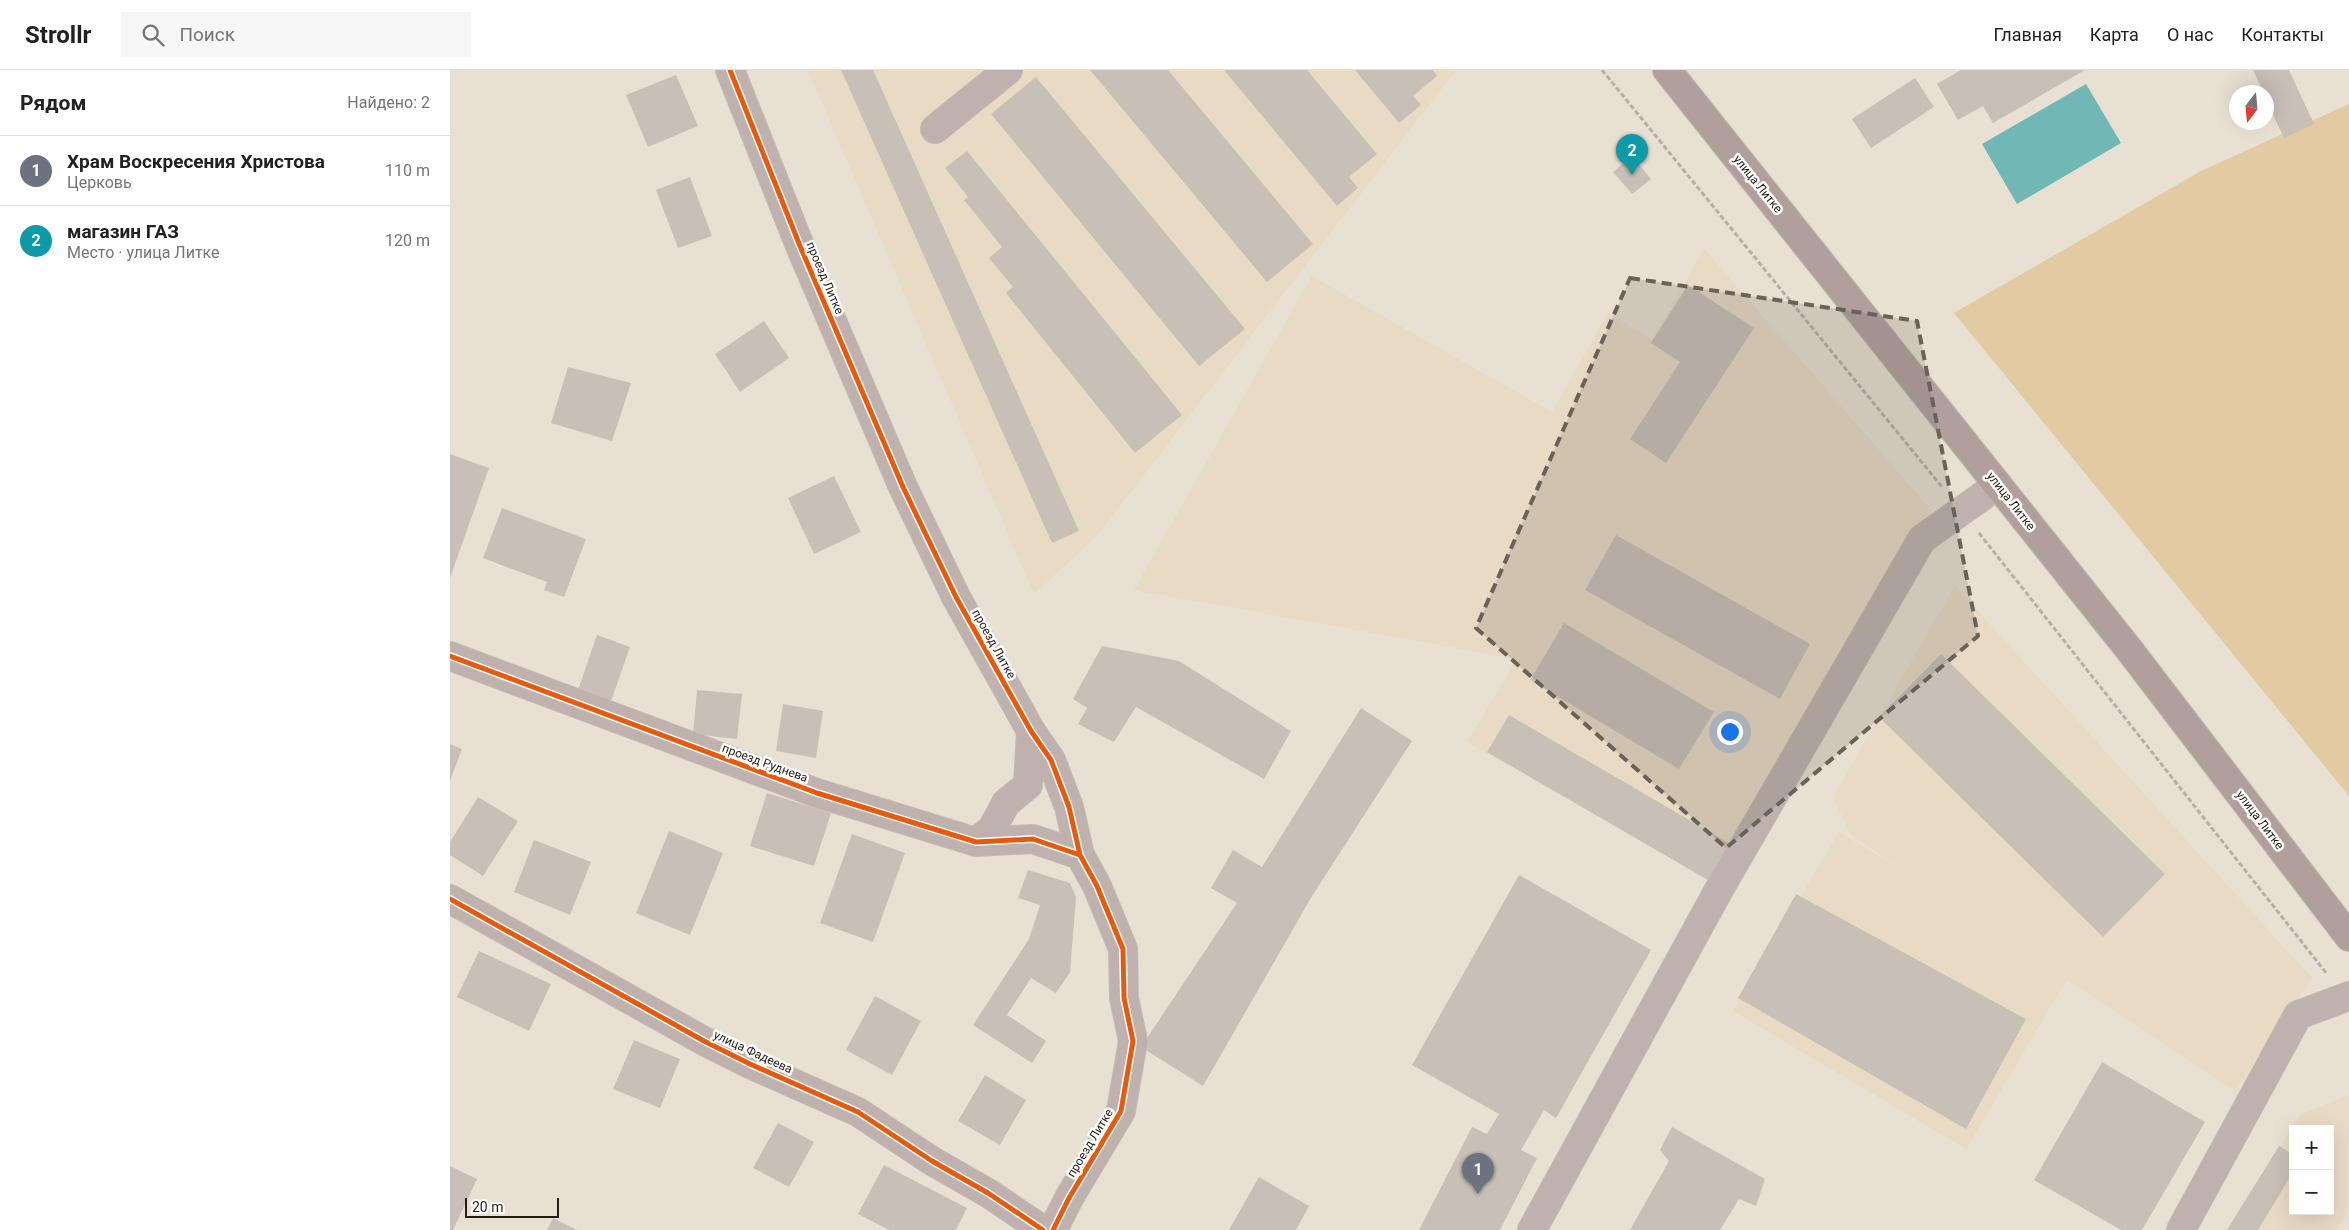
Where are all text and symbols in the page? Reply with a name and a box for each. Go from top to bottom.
search box [121,12,471,57]
text: Strollr [25,21,91,49]
icon: search [139,21,167,49]
text: Поиск [179,23,235,46]
text: Главная [1993,24,2062,45]
text: Карта [2090,24,2139,45]
text: О нас [2167,24,2213,45]
text: Контакты [2241,24,2324,45]
north arrow [2229,85,2274,130]
text: Рядом [20,91,86,115]
text: Найдено: 2 [347,93,430,112]
pin: 2 [1616,134,1648,175]
text: Храм Воскресения Христова [67,150,325,173]
street label: улица Литке [1731,152,1785,216]
text: 1 [31,161,41,180]
text: 110 m [385,161,430,180]
text: Церковь [67,173,132,192]
text: магазин ГАЗ [67,220,179,243]
text: 2 [31,231,41,250]
text: 120 m [385,231,430,250]
street label: проезд Литке [803,240,847,316]
text: Место · улица Литке [67,243,220,262]
street label: улица Литке [1984,469,2038,533]
street label: проезд Литке [969,607,1019,681]
your location [1717,719,1743,745]
street label: проезд Руднева [720,741,810,785]
street label: улица Литке [2233,788,2287,852]
street label: улица Фадеева [711,1028,795,1076]
street label: проезд Литке [1064,1106,1116,1180]
map controls [2289,1125,2334,1215]
button: + [2289,1125,2334,1170]
pin: 1 [1462,1153,1494,1194]
button: − [2289,1170,2334,1215]
scale bar [465,1195,559,1218]
text: 20 m [472,1199,504,1215]

